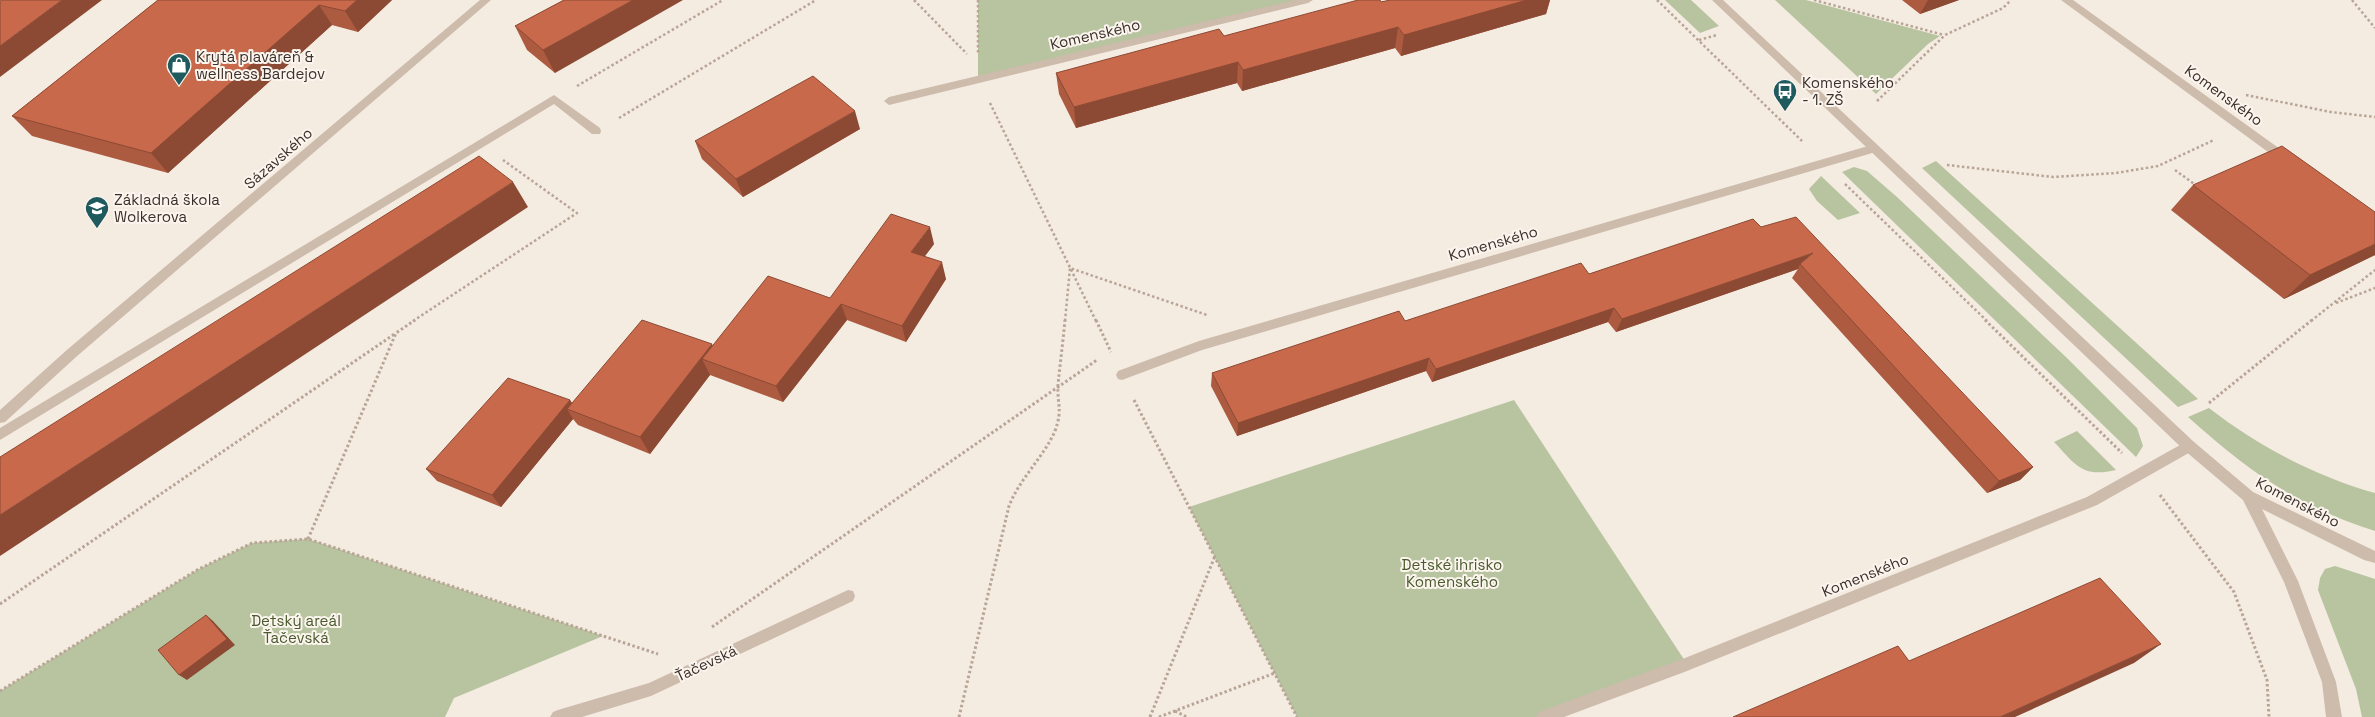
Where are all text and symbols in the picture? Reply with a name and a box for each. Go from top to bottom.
street label: Komenského [1048,14,1142,54]
place label: Krytá plaváreň & wellness Bardejov [196,47,325,83]
shop icon: Krytá plaváreň & wellness Bardejov [166,52,192,86]
street label: Komenského [2181,60,2267,130]
place label: Komenského - 1. ZŠ [1802,73,1894,109]
bus stop icon: Komenského - 1. ZŠ [1772,78,1798,112]
street label: Sázavského [240,123,316,193]
place label: Základná škola Wolkerova [114,190,220,226]
school or university icon: Základná škola Wolkerova [84,195,110,229]
street label: Komenského [1446,221,1540,265]
street label: Komenského [2253,473,2343,531]
street label: Komenského [1819,549,1911,601]
park label: Detské ihrisko Komenského [1402,555,1502,591]
park label: Detský areál Ťačevská [251,611,341,647]
street label: Ťačevská [672,640,740,686]

